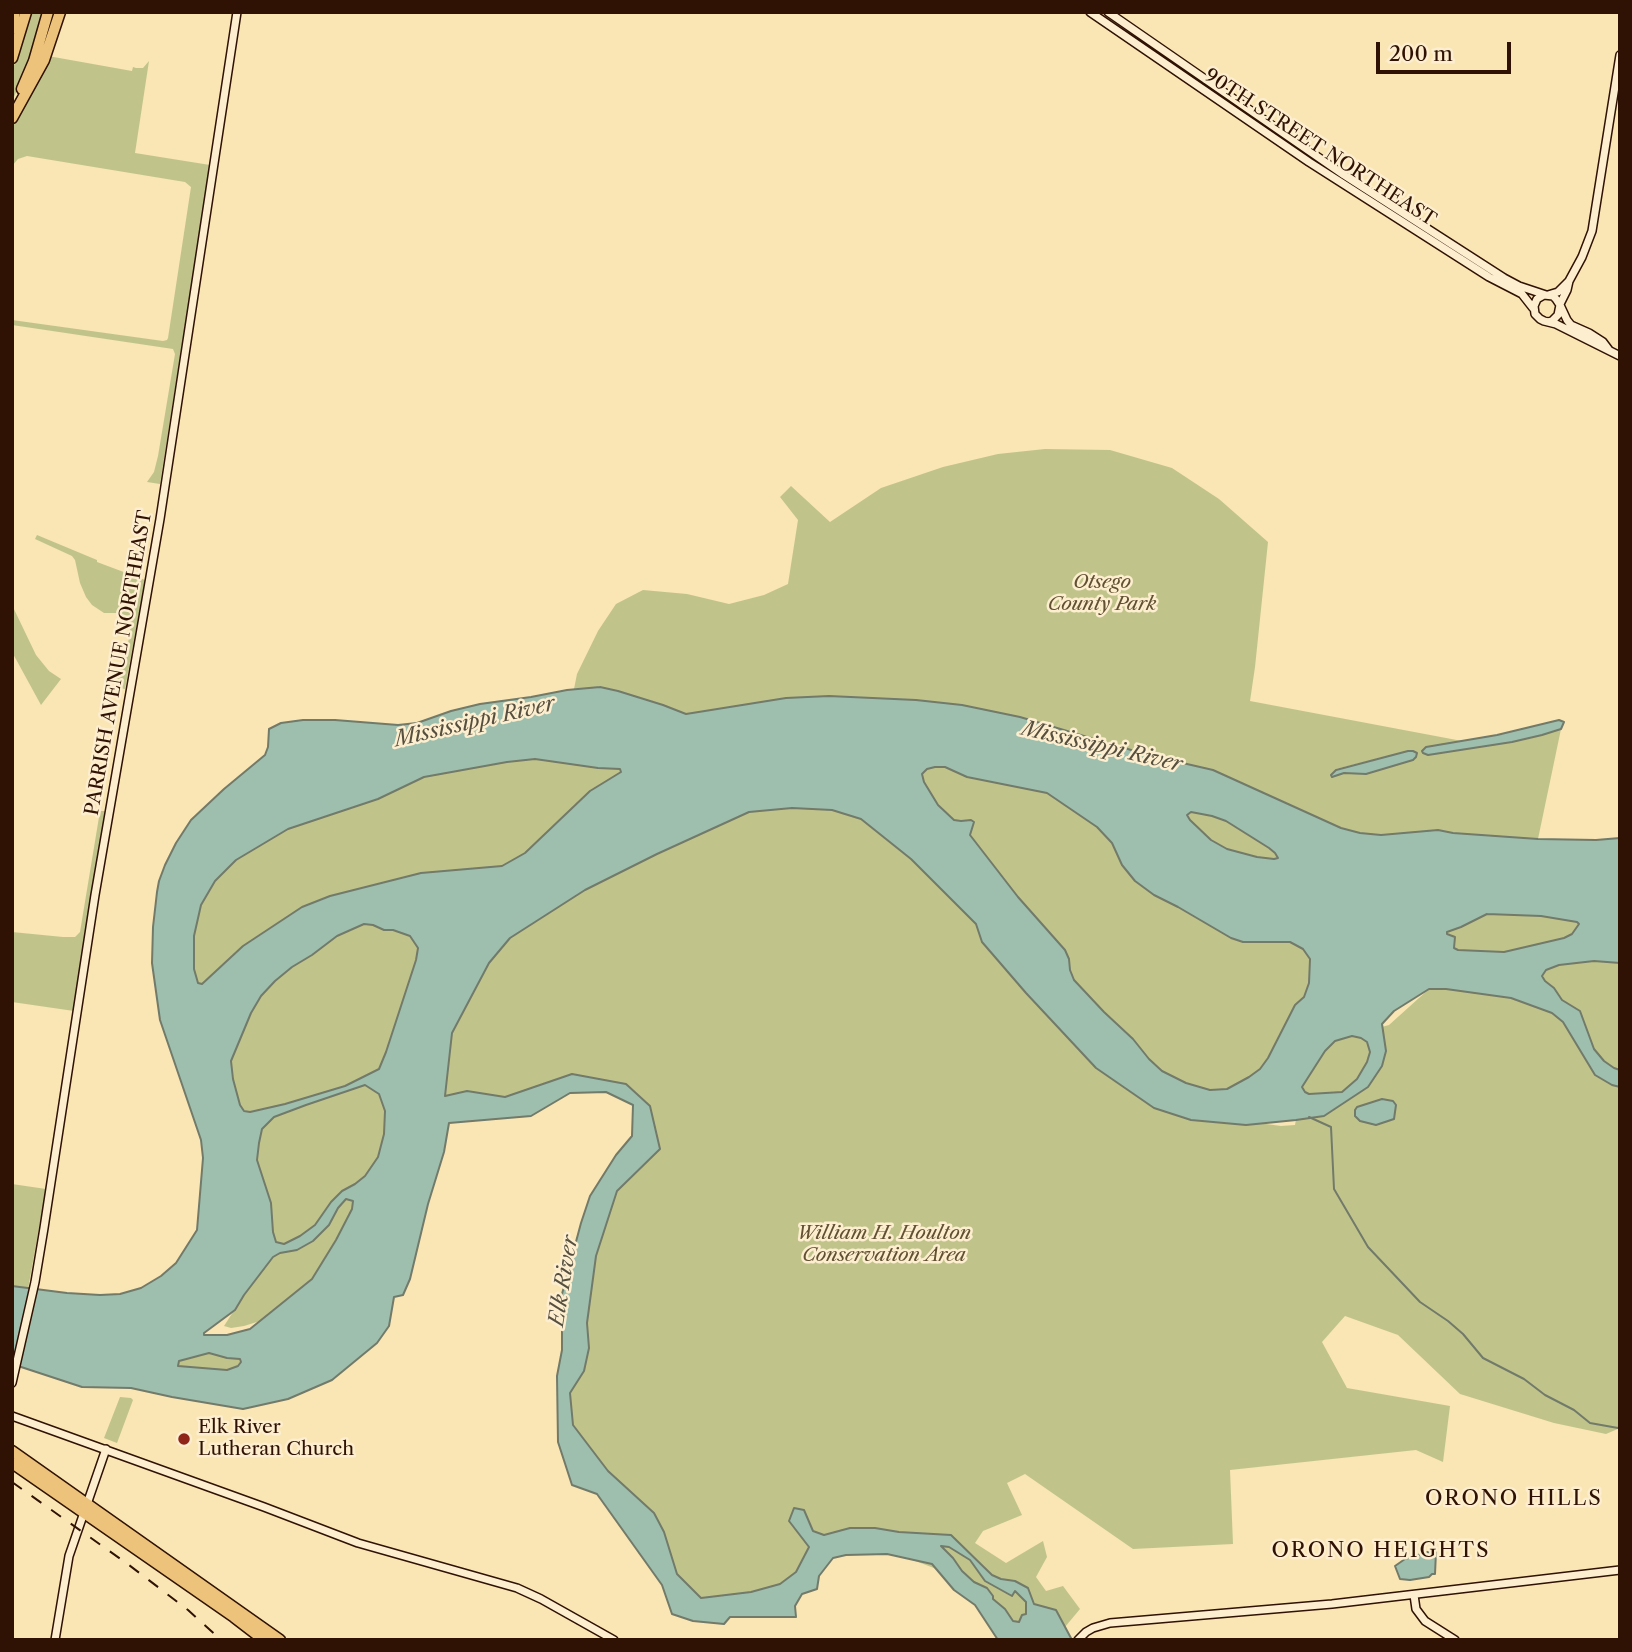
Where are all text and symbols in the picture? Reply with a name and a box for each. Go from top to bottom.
scale bar [1380,28,1515,72]
text: 200 m [1389,41,1453,66]
street label: 90TH STREET NORTHEAST [1200,64,1440,232]
street label: PARRISH AVENUE NORTHEAST [81,509,157,817]
park label: Otsego County Park [1048,572,1156,616]
water label: Mississippi River [392,691,558,753]
water label: Mississippi River [1019,716,1185,778]
park label: William H. Houlton Conservation Area [797,1223,971,1267]
water label: Elk River [544,1234,584,1328]
place label: Elk River Lutheran Church [198,1417,354,1461]
marker: Elk River Lutheran Church [176,1431,192,1447]
district label: ORONO HILLS [1426,1486,1602,1512]
district label: ORONO HEIGHTS [1273,1538,1489,1564]

